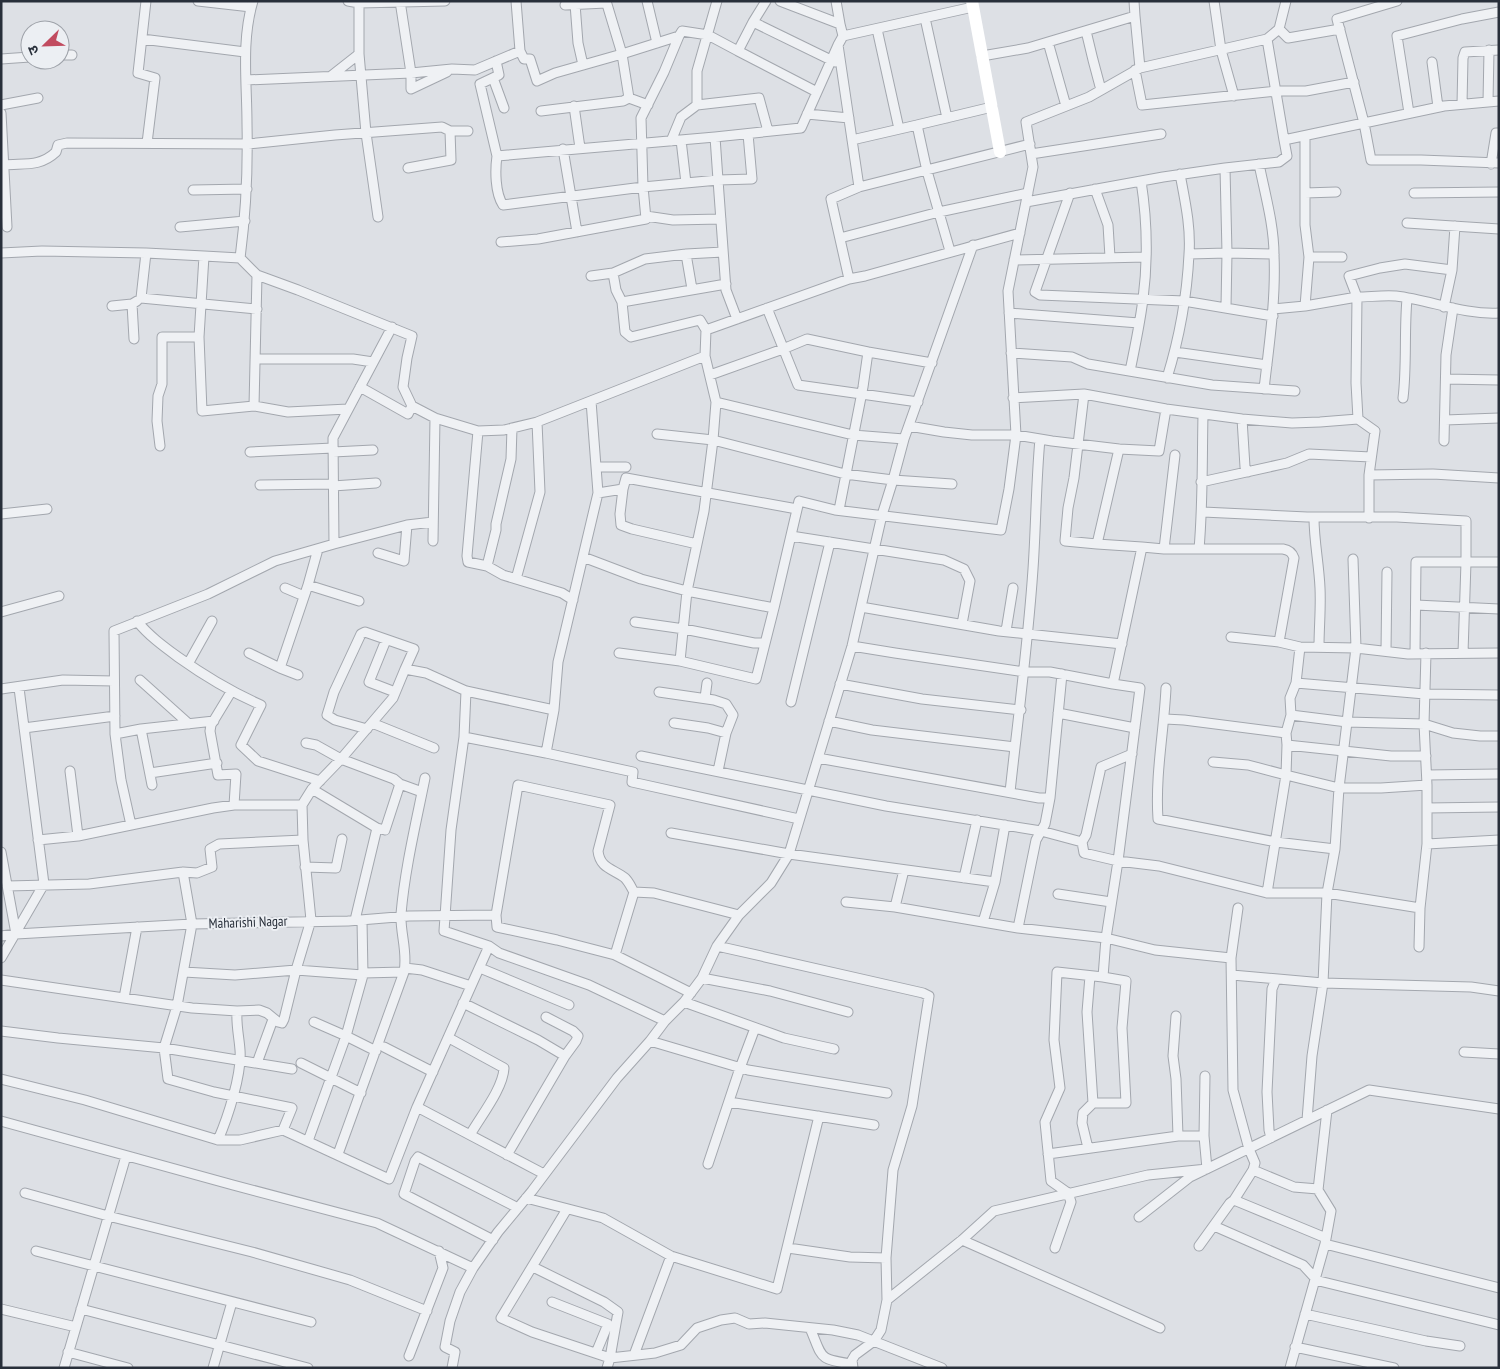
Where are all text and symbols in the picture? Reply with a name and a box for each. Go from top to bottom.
north arrow [20,20,70,70]
text: उ [23,42,43,57]
street label: Maharishi Nagar [208,912,288,932]

